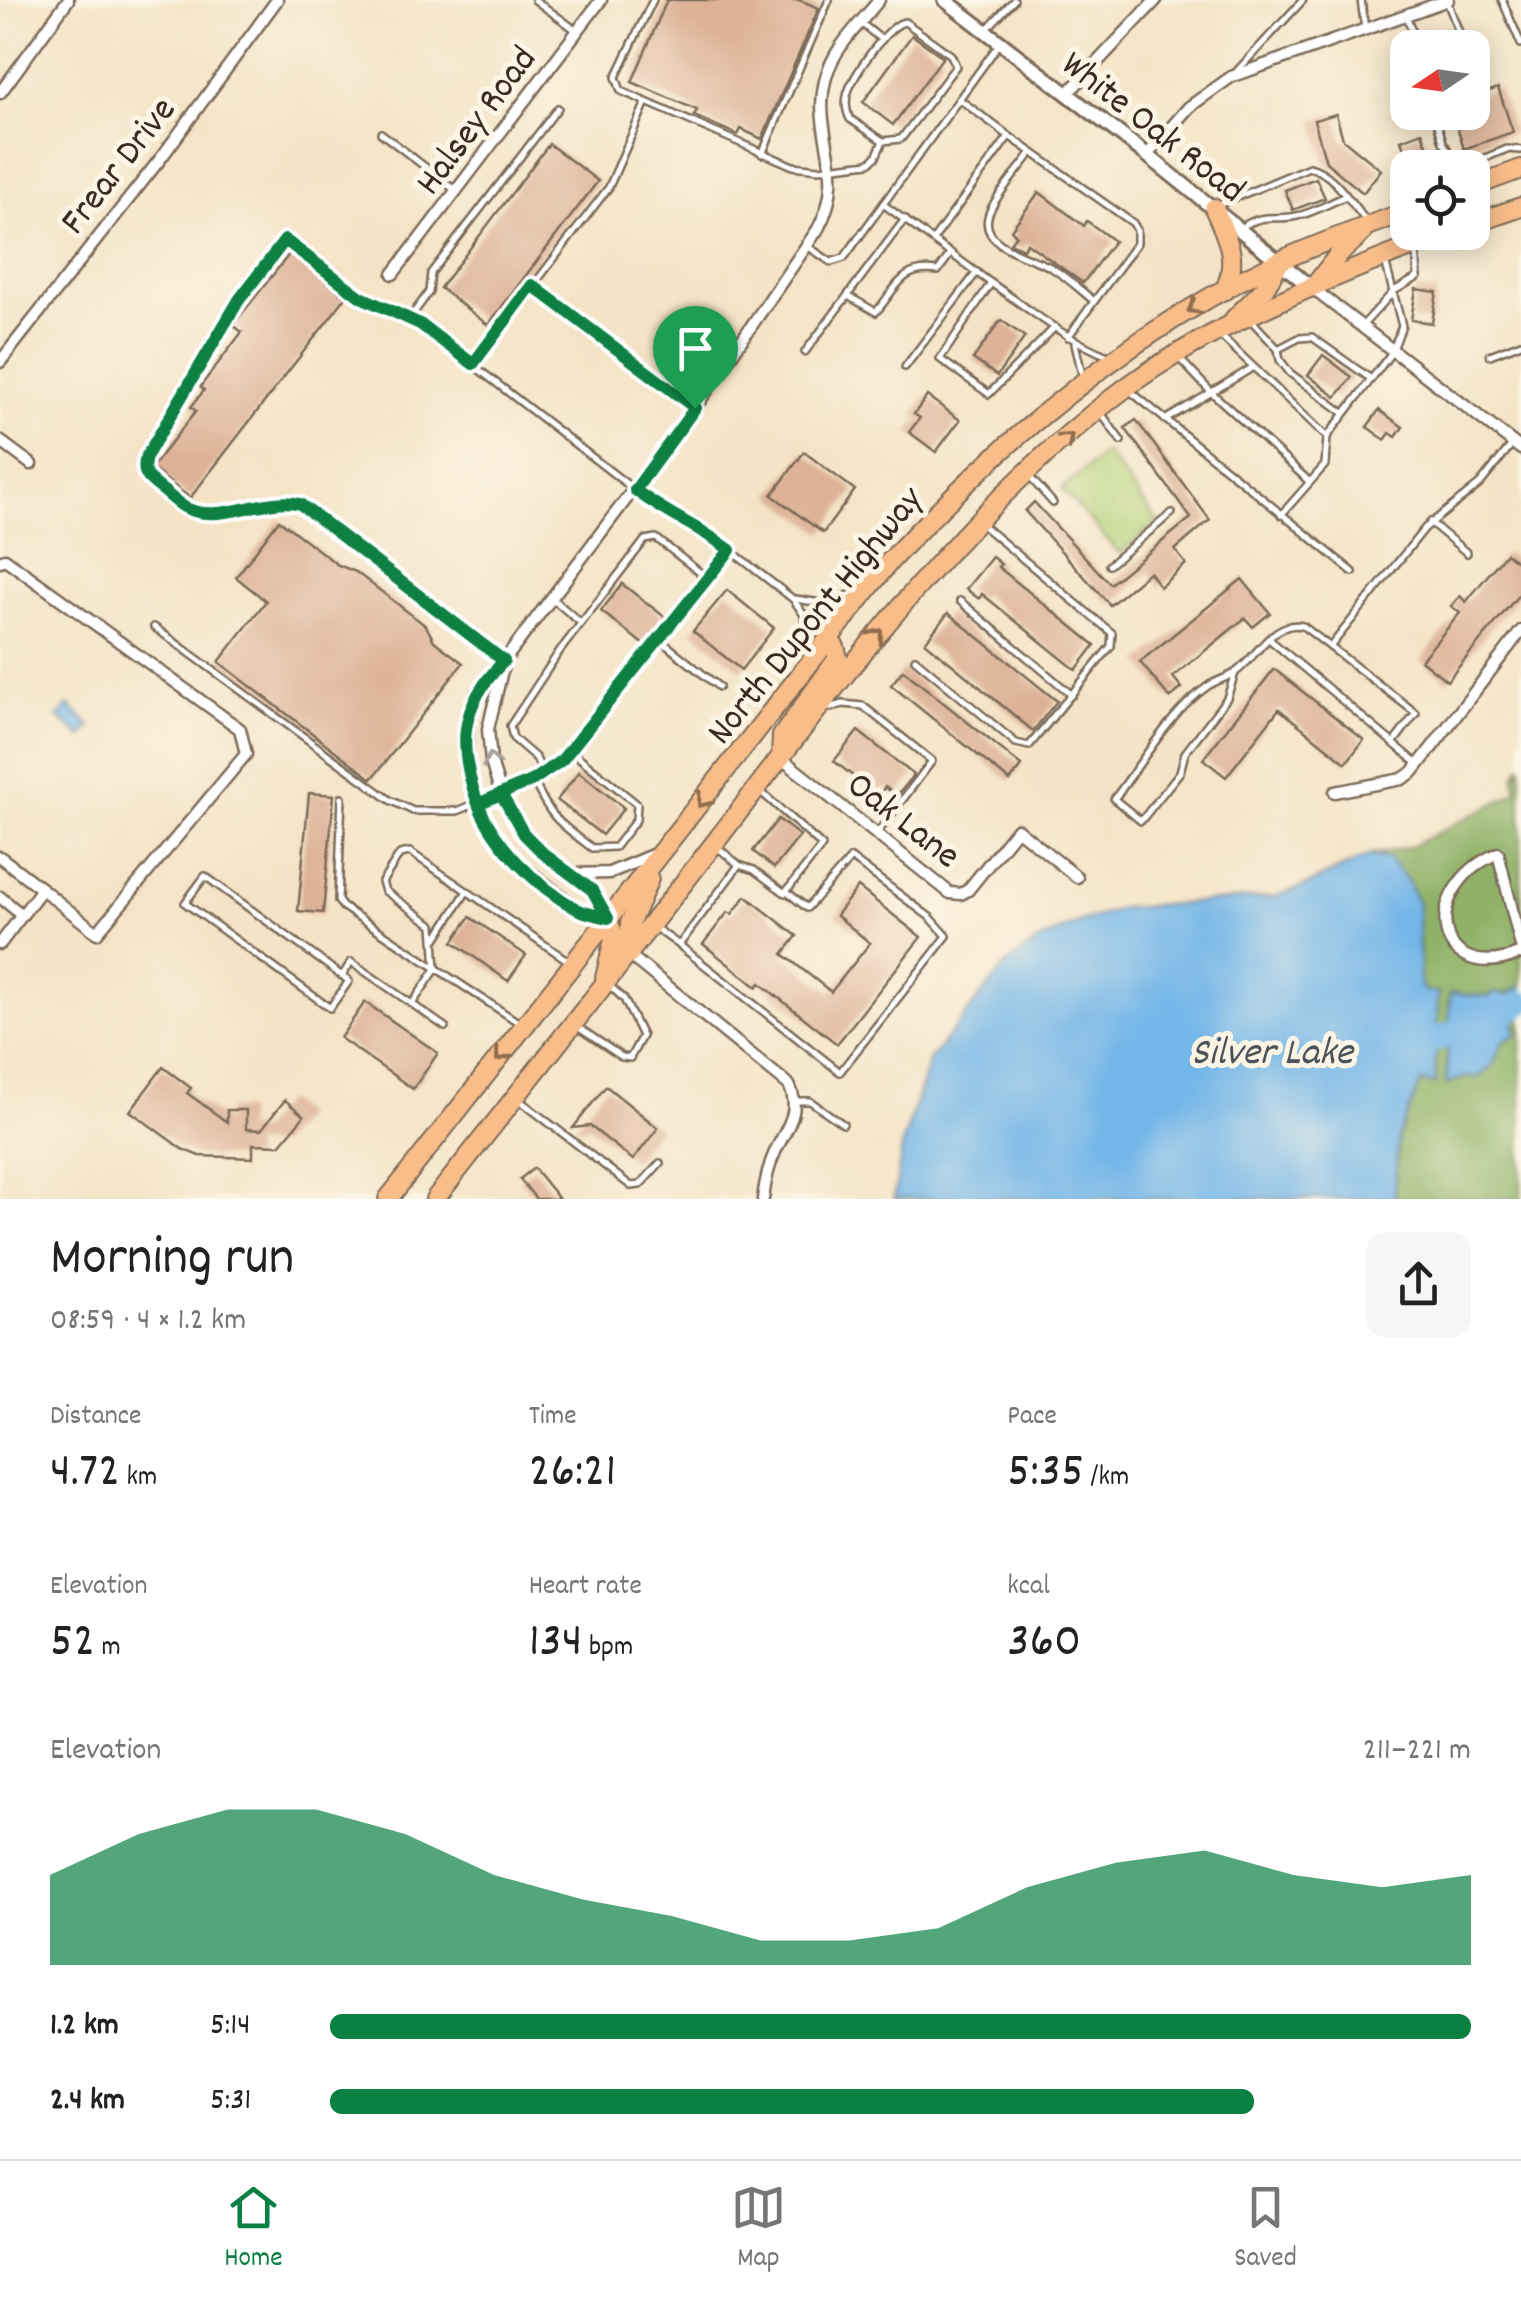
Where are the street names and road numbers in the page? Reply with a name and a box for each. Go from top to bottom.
street label: Halsey Road [404,36,553,208]
street label: White Oak Road [1048,40,1255,219]
street label: Frear Drive [49,87,192,248]
street label: North Dupont Highway [696,476,939,759]
street label: Oak Lane [833,760,970,885]

